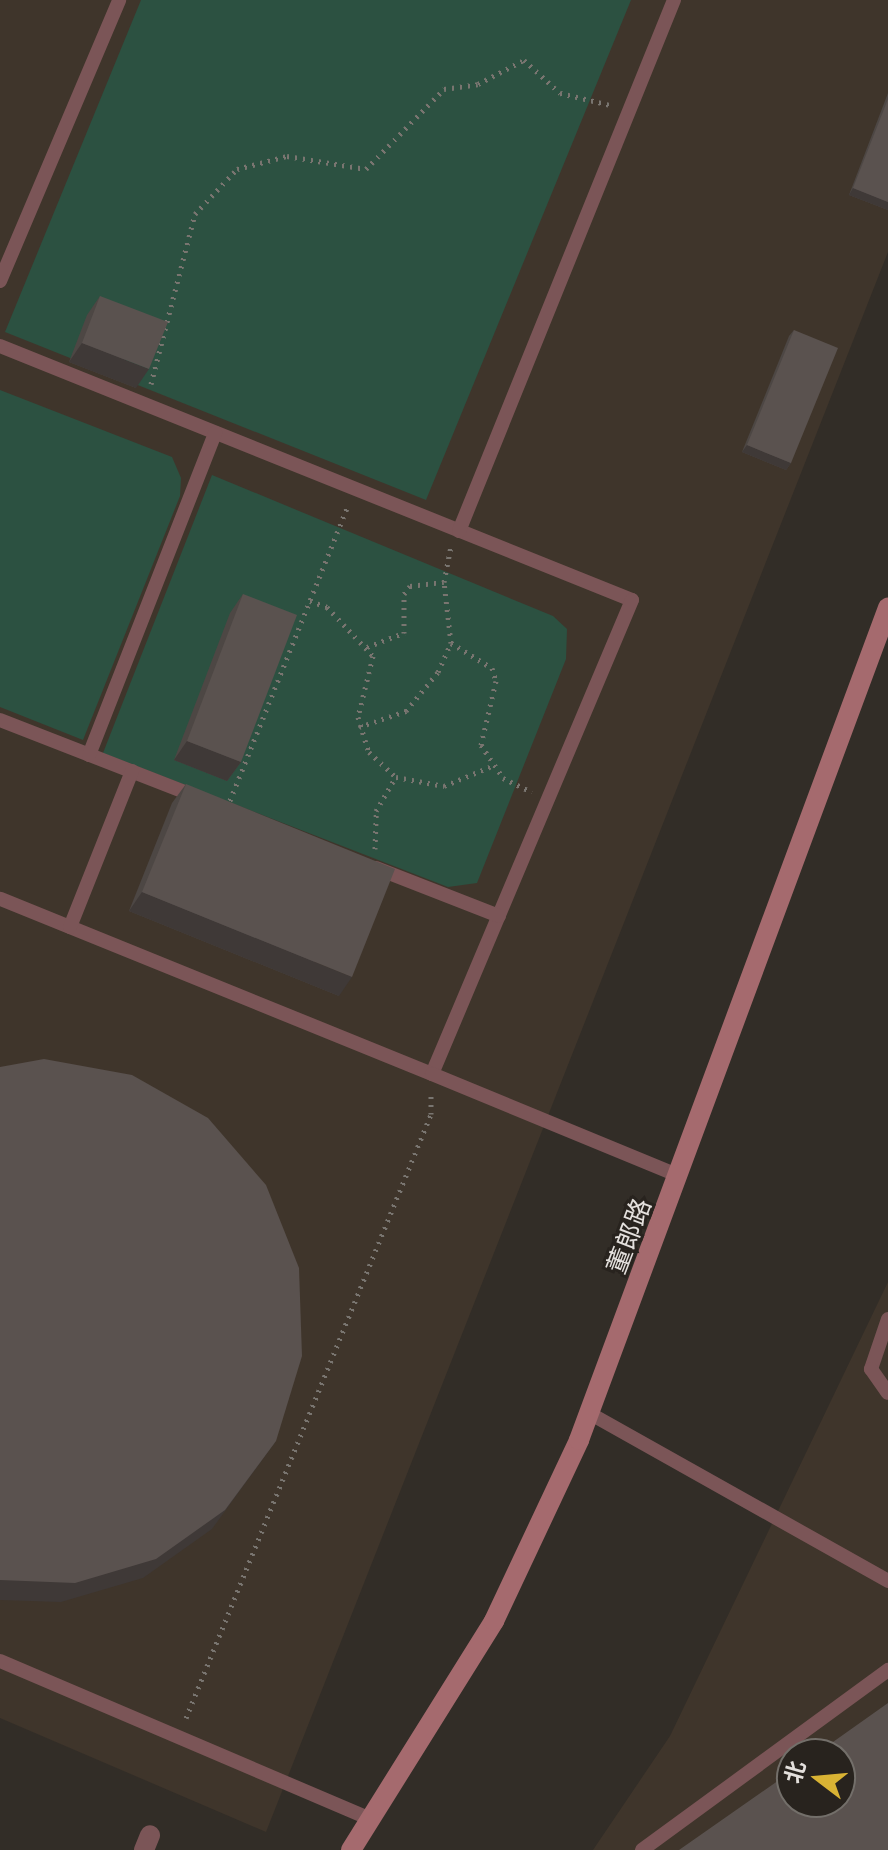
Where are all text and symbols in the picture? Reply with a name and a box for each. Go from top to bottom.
street label: 董郎路 [600,1194,658,1278]
north arrow [776,1738,856,1818]
text: 北 [777,1757,812,1787]

